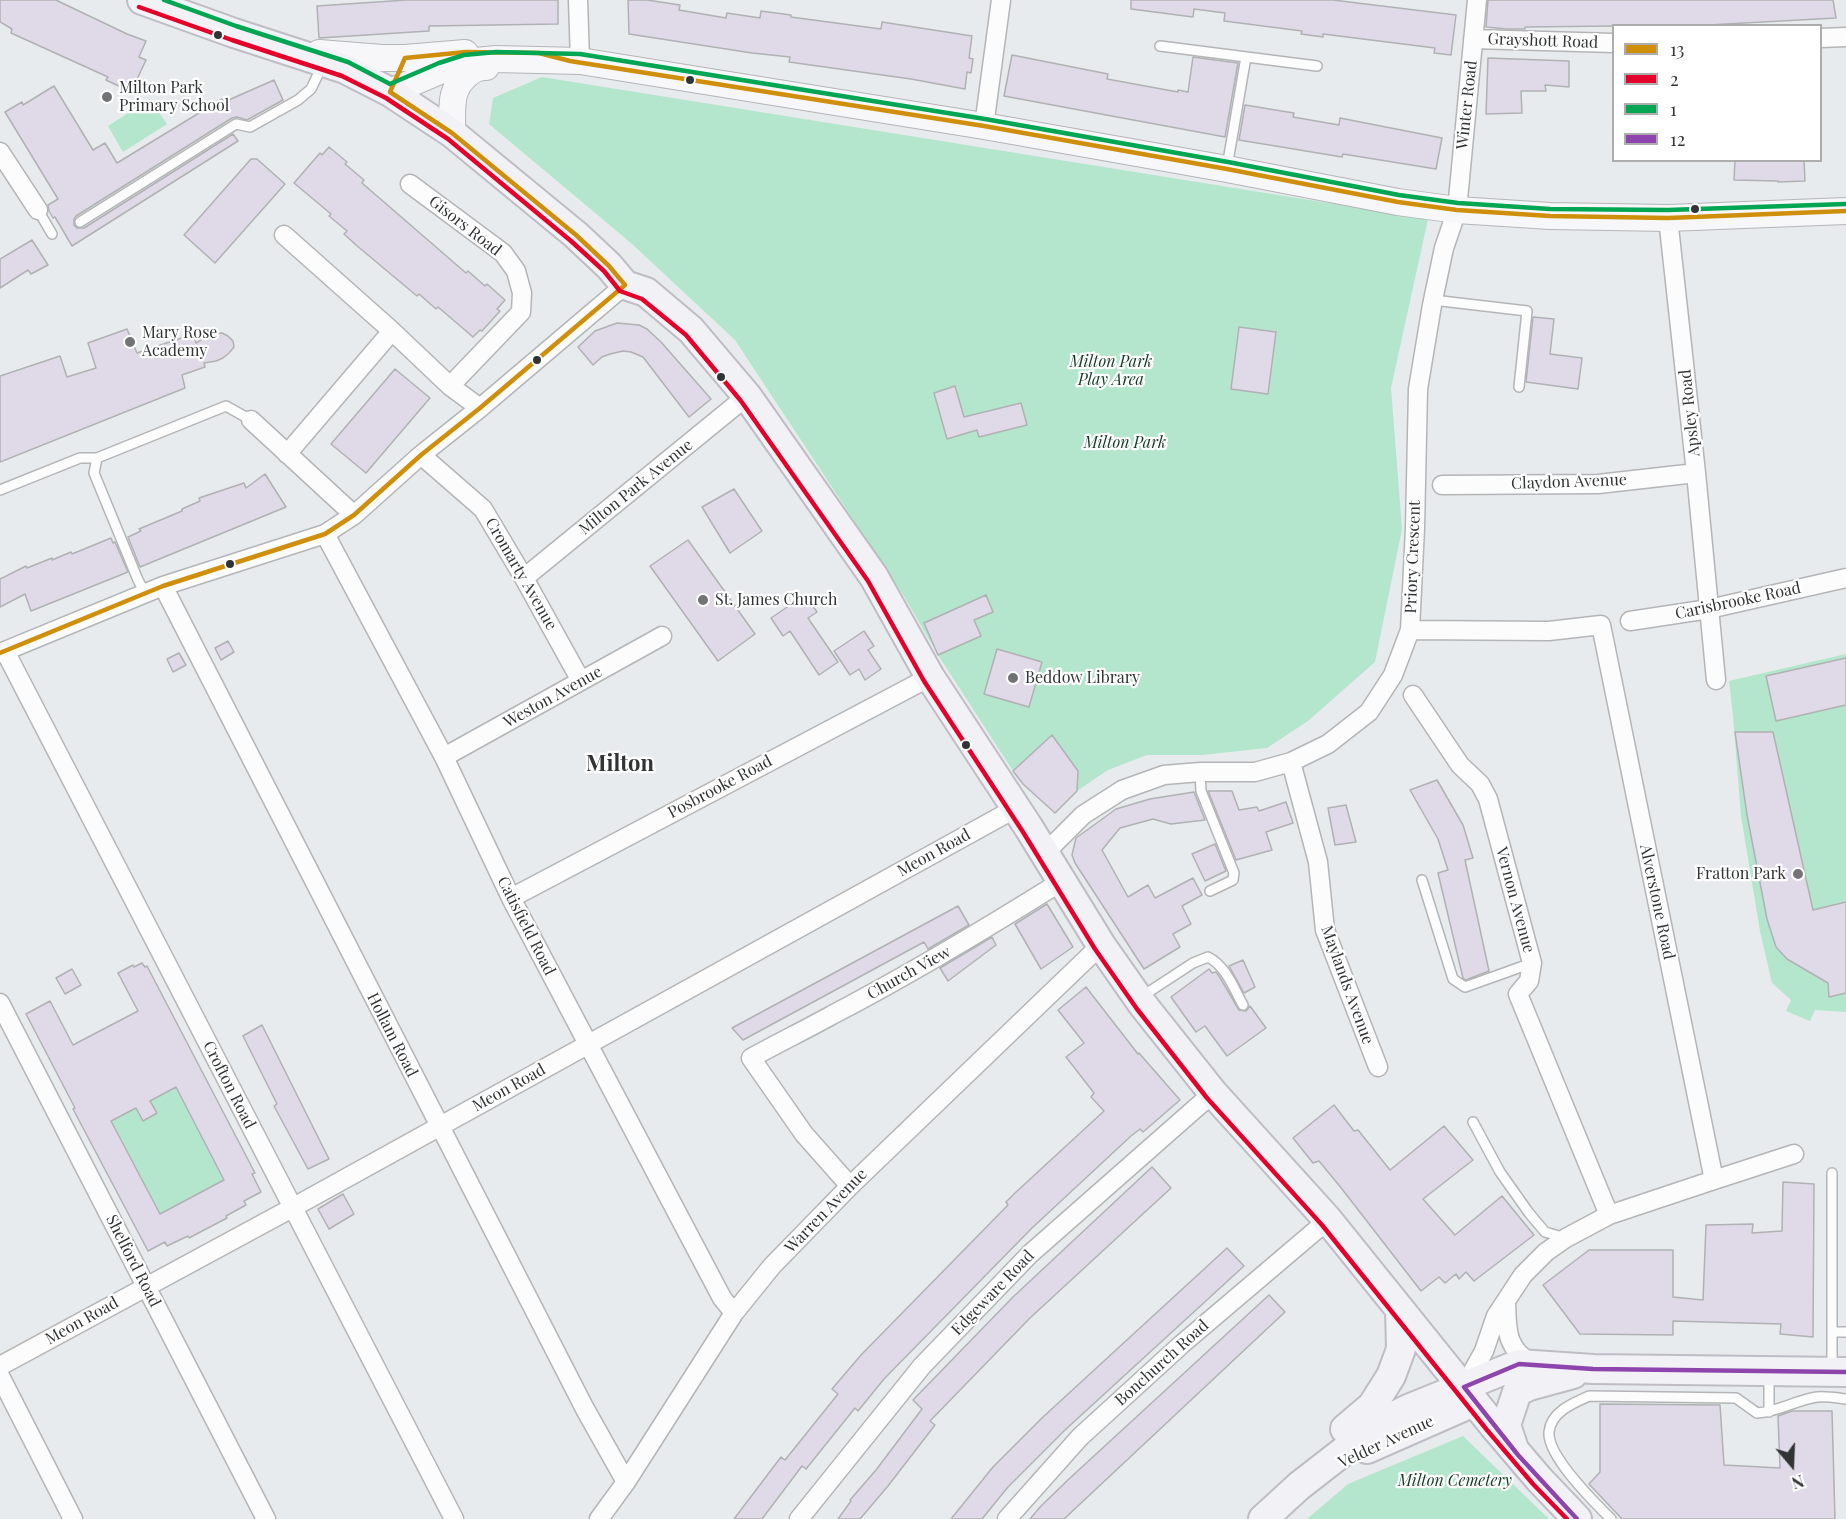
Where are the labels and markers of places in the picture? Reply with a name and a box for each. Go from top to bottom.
unlabelled marker [212,29,224,41]
unlabelled marker [684,74,696,86]
place label: Milton Park Primary School [119,78,229,116]
marker: Milton Park Primary School [100,90,114,104]
unlabelled marker [1689,203,1701,215]
place label: Mary Rose Academy [142,323,217,361]
marker: Mary Rose Academy [123,335,137,349]
unlabelled marker [531,354,543,366]
unlabelled marker [715,371,727,383]
unlabelled marker [224,558,236,570]
place label: St. James Church [715,590,837,610]
marker: St. James Church [696,593,710,607]
place label: Beddow Library [1025,668,1140,688]
marker: Beddow Library [1006,671,1020,685]
unlabelled marker [960,739,972,751]
place label: Fratton Park [1696,864,1786,884]
marker: Fratton Park [1791,867,1805,881]

